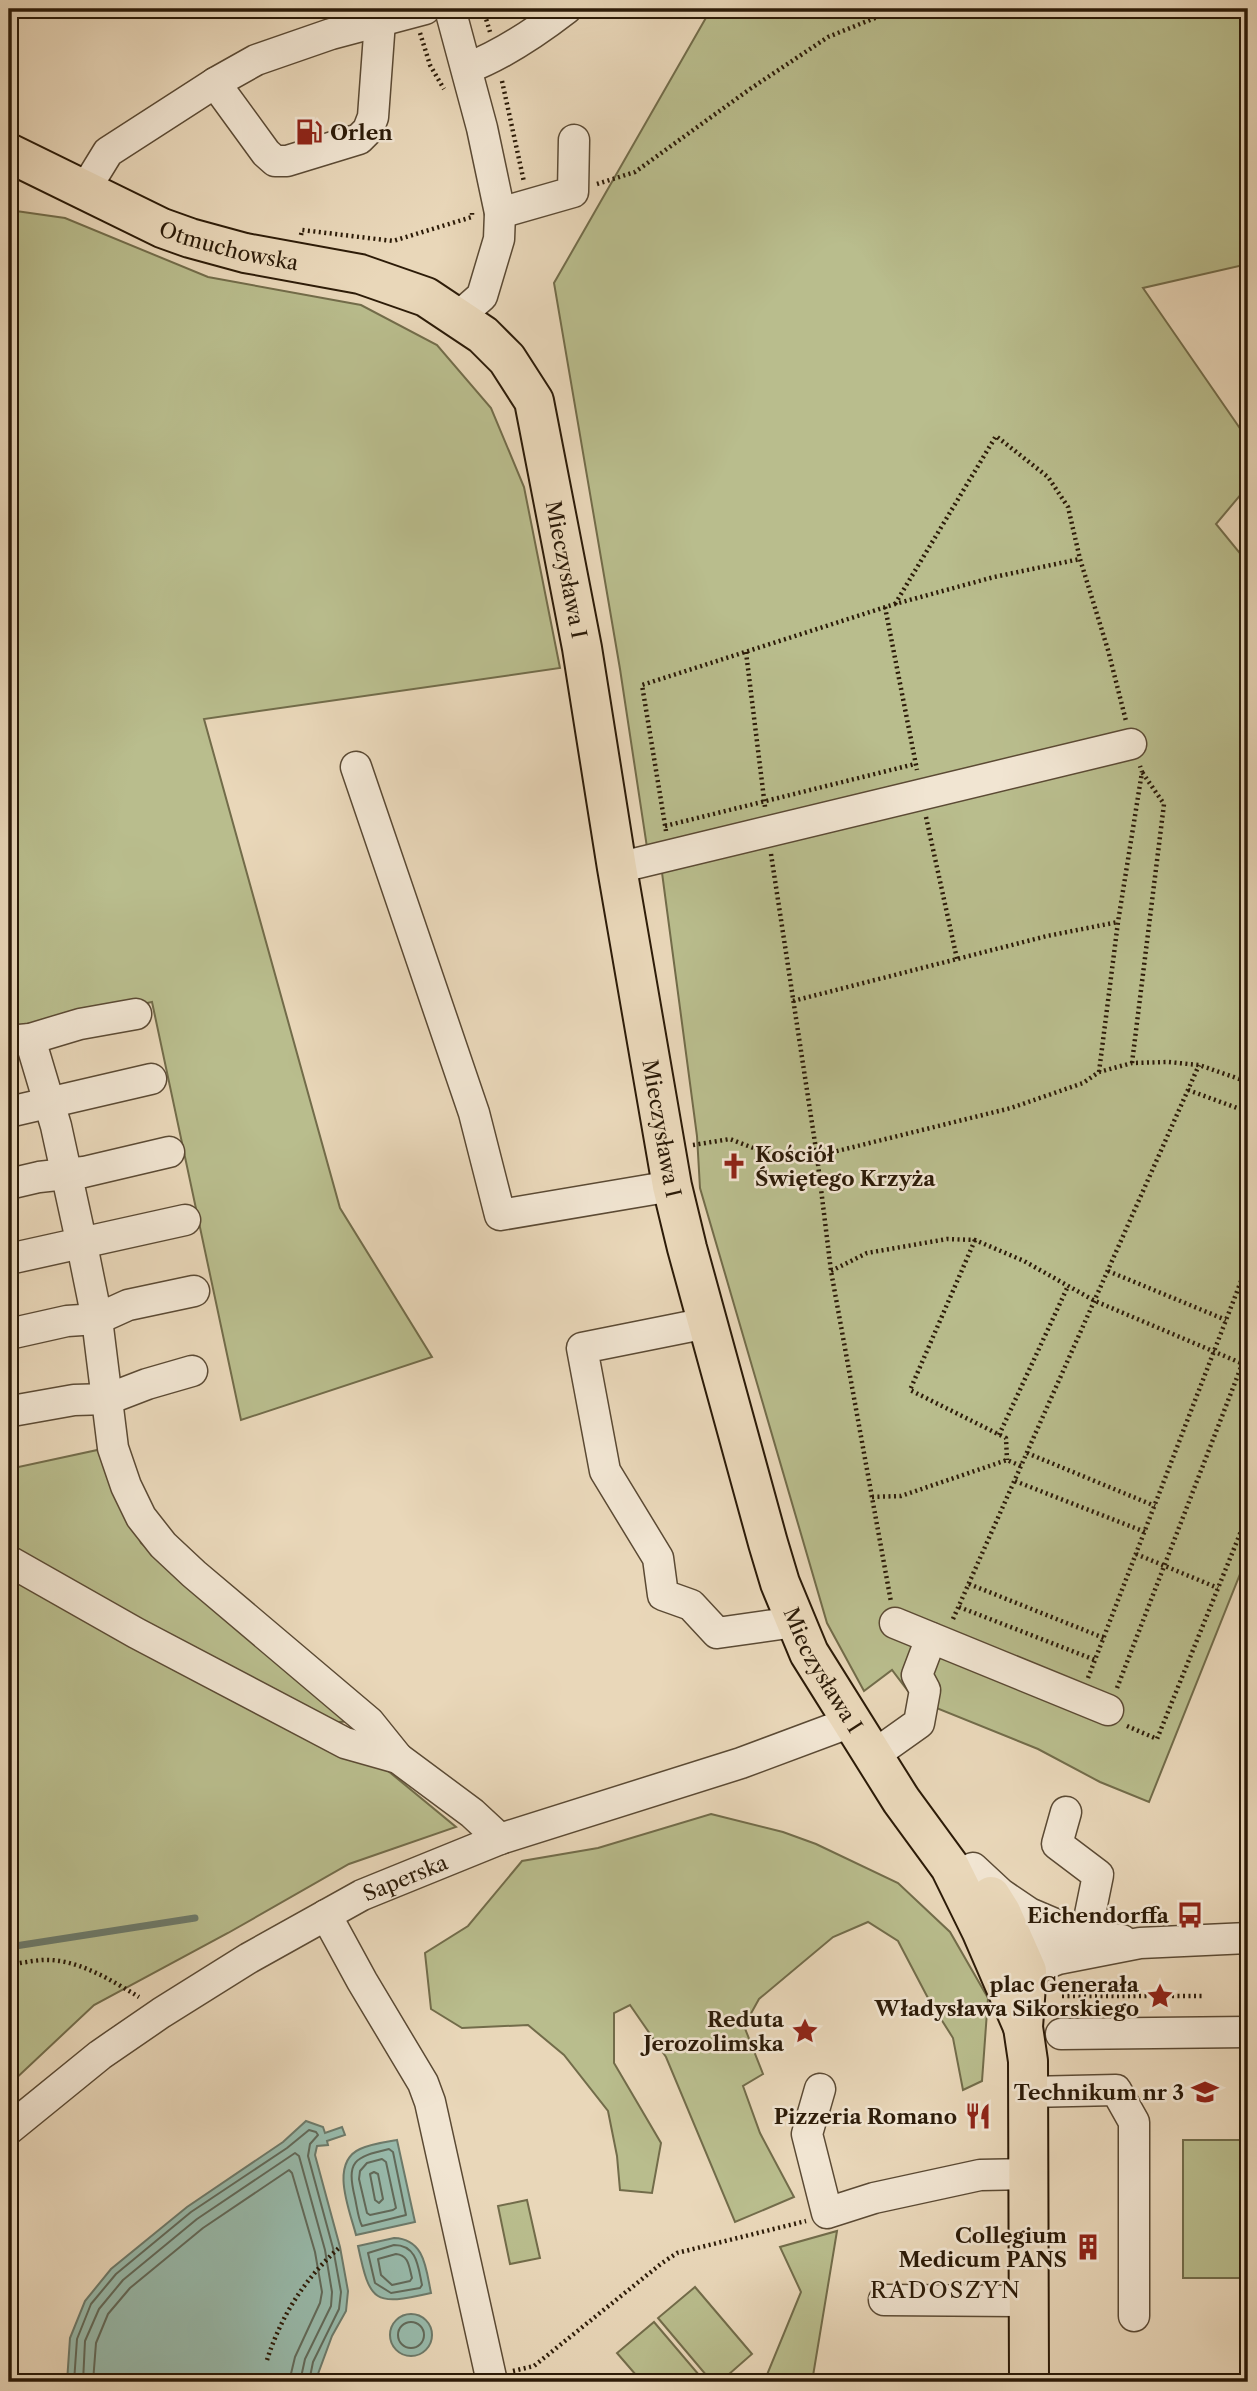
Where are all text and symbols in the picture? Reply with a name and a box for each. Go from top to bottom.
fuel station icon: Orlen [294,117,324,147]
place label: Orlen [330,120,393,145]
street label: Otmuchowska [156,216,302,275]
street label: Mieczysława I [541,499,592,641]
street label: Mieczysława I [638,1057,687,1200]
place label: Kościół Świętego Krzyża [755,1142,936,1191]
church icon: Kościół Świętego Krzyża [719,1151,749,1181]
street label: Mieczysława I [779,1603,868,1737]
street label: Saperska [359,1849,452,1906]
bus stop icon: Eichendorffa [1175,1900,1205,1930]
place label: Eichendorffa [1027,1903,1170,1928]
place label: plac Generała Władysława Sikorskiego [873,1972,1140,2021]
place icon: plac Generała Władysława Sikorskiego [1145,1981,1175,2011]
place label: Reduta Jerozolimska [639,2007,785,2056]
place icon: Reduta Jerozolimska [790,2016,820,2046]
school or university icon: Technikum nr 3 [1190,2077,1220,2107]
place label: Technikum nr 3 [1014,2080,1184,2105]
restaurant icon: Pizzeria Romano [963,2101,993,2131]
place label: Pizzeria Romano [774,2104,957,2129]
place label: Collegium Medicum PANS [898,2223,1067,2272]
building icon: Collegium Medicum PANS [1073,2232,1103,2262]
district label: RADOSZYN [870,2276,1022,2304]

